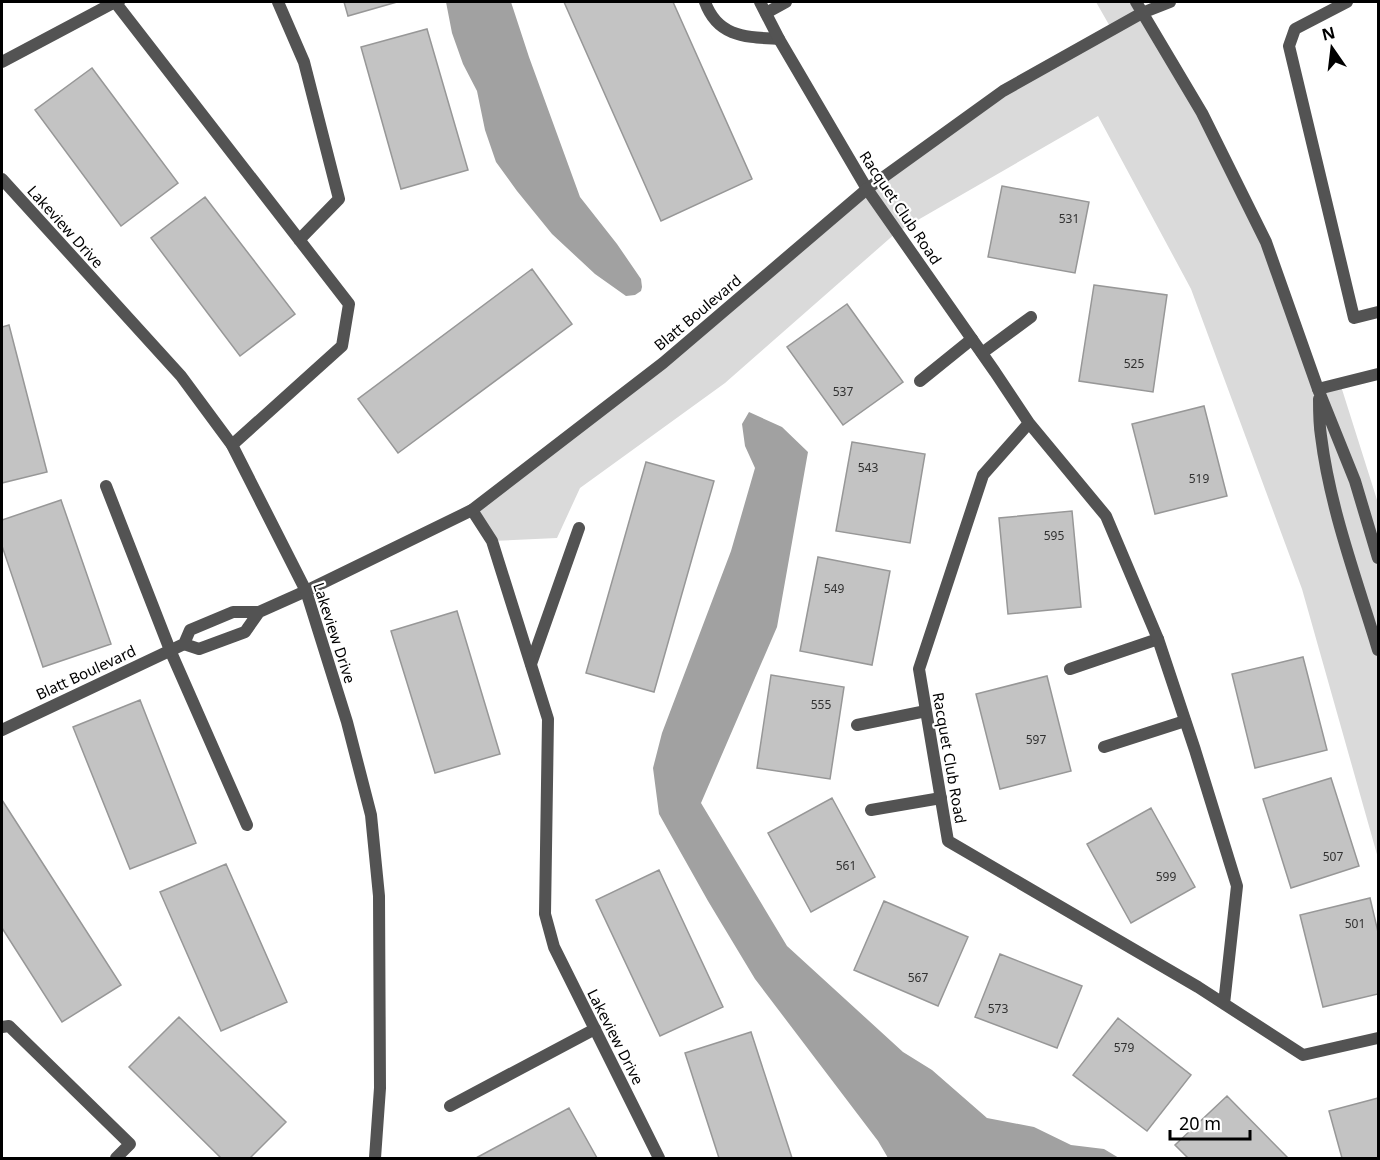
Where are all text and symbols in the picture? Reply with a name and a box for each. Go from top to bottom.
north arrow [1302,18,1362,78]
text: N [1319,21,1337,46]
street label: Racquet Club Road [855,147,946,268]
street label: Lakeview Drive [23,181,108,272]
house number: 531 [1059,210,1079,227]
street label: Blatt Boulevard [650,270,745,355]
house number: 525 [1124,355,1144,372]
house number: 537 [833,383,853,400]
house number: 543 [858,459,878,476]
house number: 519 [1189,470,1209,487]
house number: 595 [1044,527,1064,544]
street label: Lakeview Drive [309,580,361,686]
house number: 549 [824,580,844,597]
street label: Blatt Boulevard [32,640,139,704]
street label: Racquet Club Road [929,691,971,825]
house number: 555 [811,696,831,713]
house number: 597 [1026,731,1046,748]
house number: 507 [1323,848,1343,865]
house number: 561 [836,857,856,874]
house number: 599 [1156,868,1176,885]
house number: 501 [1345,915,1365,932]
house number: 567 [908,969,928,986]
street label: Lakeview Drive [583,985,649,1088]
house number: 573 [988,1000,1008,1017]
house number: 579 [1114,1039,1134,1056]
scale bar [1170,1103,1250,1141]
text: 20 m [1179,1111,1221,1135]

